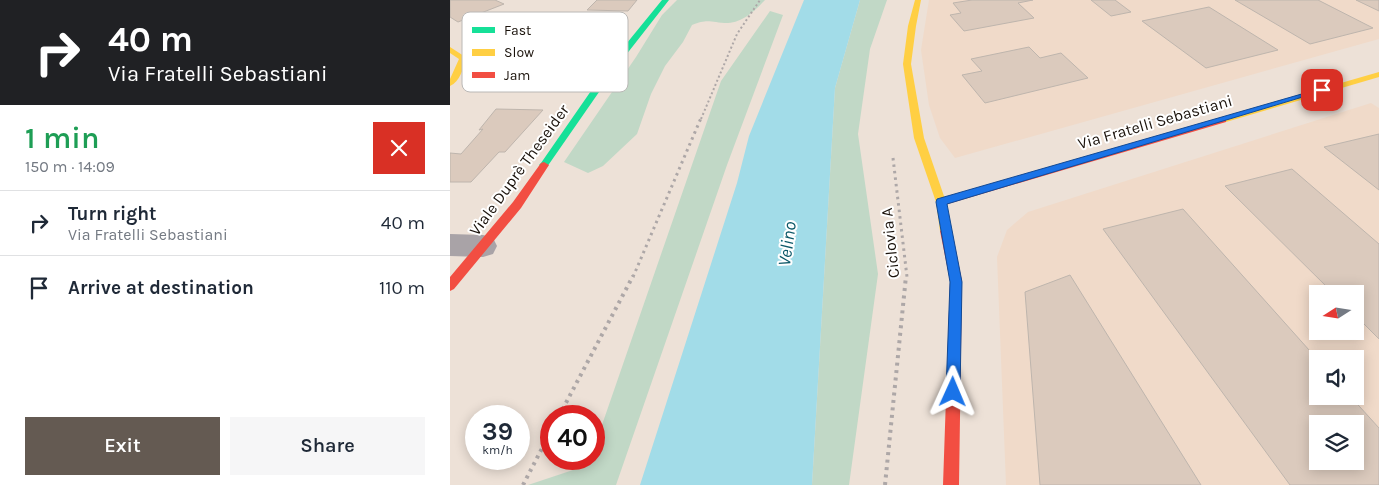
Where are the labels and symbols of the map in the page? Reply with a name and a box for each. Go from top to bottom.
legend [462,12,628,92]
text: Fast [504,22,531,39]
text: Slow [504,44,534,61]
text: Jam [504,67,530,84]
pin [1301,69,1343,111]
street label: Via Fratelli Sebastiani [1076,91,1234,153]
street label: Viale Duprè Theseider [465,101,573,239]
street label: Ciclovia A [877,207,903,279]
water label: Velino [773,220,801,268]
north arrow [1309,285,1364,340]
position arrow [926,365,978,417]
speed limit sign: 40 [540,405,605,470]

